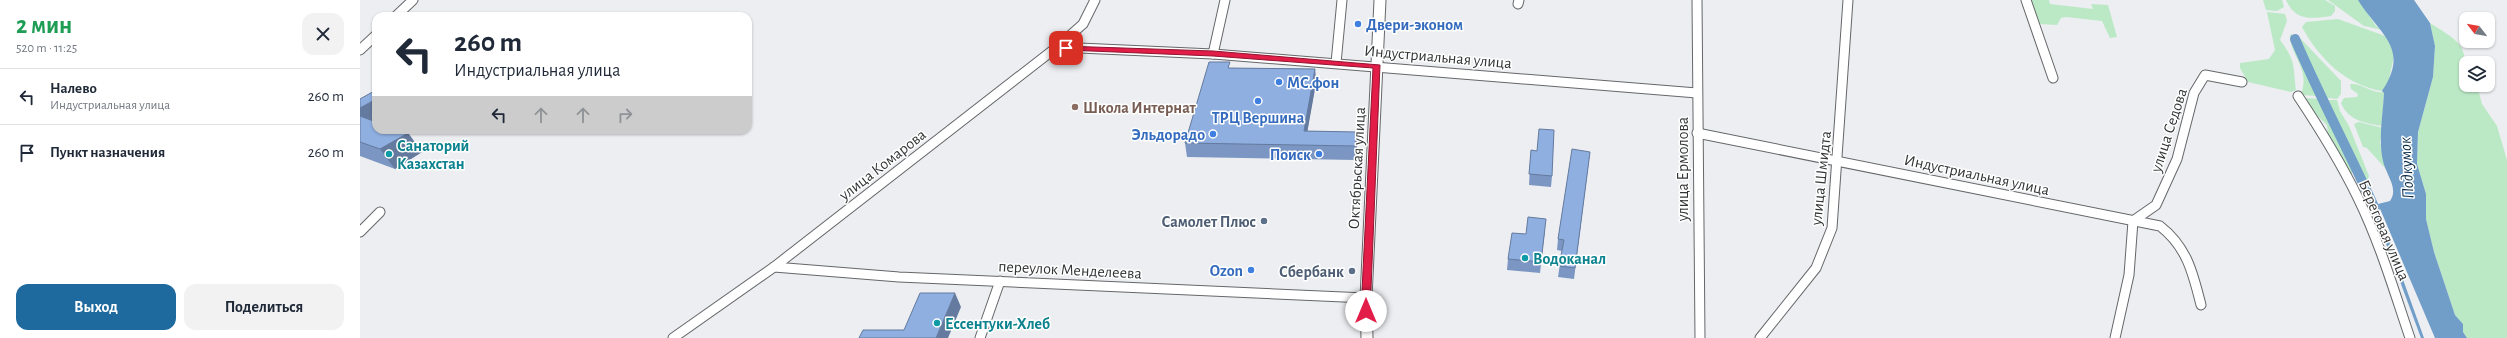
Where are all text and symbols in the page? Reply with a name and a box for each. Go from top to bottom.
north arrow [2459,12,2495,48]
map controls [2459,12,2495,92]
button: close [302,13,344,55]
text: 2 мин [16,14,72,38]
place label: Двери-эконом [1366,17,1463,33]
marker: Двери-эконом [1353,19,1363,29]
icon: left [388,28,440,80]
text: 260 m [454,29,522,57]
pin [1049,31,1083,65]
icon: arrive [1055,37,1077,59]
text: 520 m · 11:25 [16,42,77,55]
street label: Индустриальная улица [1363,43,1512,72]
button: layers [2459,56,2495,92]
text: Индустриальная улица [454,62,621,80]
place label: МС.фон [1287,75,1339,91]
marker: МС.фон [1274,77,1284,87]
text: Налево [50,81,97,96]
icon: left [16,86,38,108]
street label: улица Седова [2148,86,2191,175]
text: 260 m [308,89,344,104]
marker: ТРЦ Вершина [1253,96,1263,106]
text: Индустриальная улица [50,99,170,112]
place label: Школа Интернат [1083,100,1197,116]
marker: Школа Интернат [1070,102,1080,112]
icon: left [488,104,510,126]
icon: ahead [530,104,552,126]
icon: ahead [572,104,594,126]
icon: right [614,104,636,126]
street label: Октябрьская улица [1346,106,1369,230]
place label: ТРЦ Вершина [1212,110,1305,126]
street label: улица Ермолова [1675,117,1692,222]
street label: улица Комарова [836,126,929,205]
place label: Эльдорадо [1132,127,1205,143]
marker: Эльдорадо [1208,129,1218,139]
street label: улица Шмидта [1808,130,1835,227]
water label: Подкумок [2396,136,2417,199]
place label: Санаторий Казахстан [397,138,469,172]
icon: arrive [16,142,38,164]
text: Пункт назначения [50,145,165,160]
text: 260 m [308,145,344,160]
place label: Поиск [1270,147,1311,163]
marker: Санаторий Казахстан [384,149,394,159]
marker: Поиск [1314,149,1324,159]
street label: Индустриальная улица [1902,152,2051,199]
street label: Береговая улица [2355,178,2412,283]
place label: Самолет Плюс [1161,214,1256,230]
marker: Самолет Плюс [1259,216,1269,226]
place label: Водоканал [1533,251,1606,267]
marker: Водоканал [1520,253,1530,263]
street label: переулок Менделеева [998,258,1142,283]
place label: Ozon [1210,263,1243,279]
place label: Сбербанк [1279,264,1344,280]
marker: Ozon [1246,265,1256,275]
marker: Сбербанк [1347,266,1357,276]
button: Выход [16,284,176,330]
button: Поделиться [184,284,344,330]
position arrow [1345,290,1387,332]
place label: Ессентуки-Хлеб [945,316,1050,333]
marker: Ессентуки-Хлеб [932,318,942,328]

